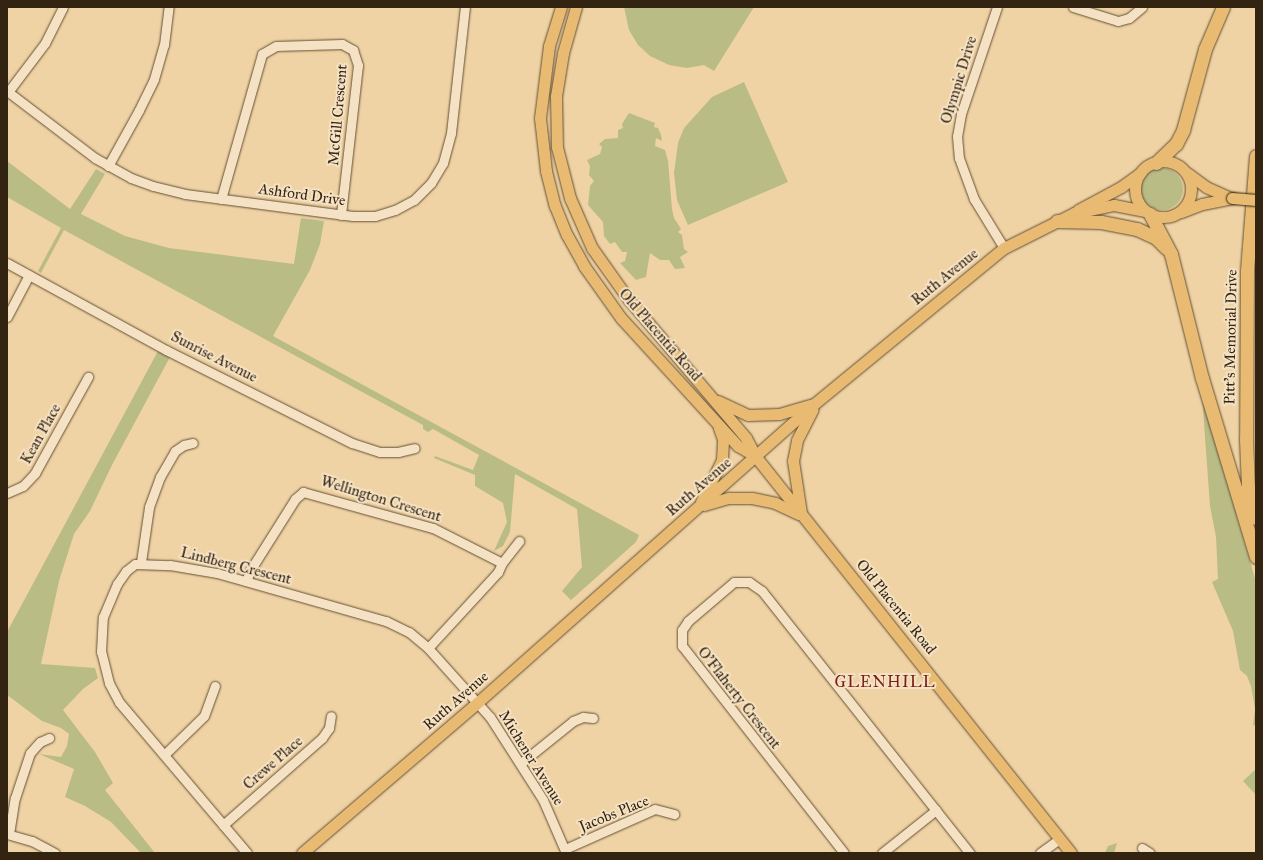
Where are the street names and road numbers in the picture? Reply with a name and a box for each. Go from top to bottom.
street label: Olympic Drive [937,34,981,126]
street label: McGill Crescent [325,64,351,166]
street label: Ashford Drive [257,180,347,210]
street label: Ruth Avenue [908,245,982,309]
street label: Pitt's Memorial Drive [1221,269,1241,405]
street label: Old Placentia Road [615,285,705,385]
street label: Sunrise Avenue [168,328,260,386]
street label: Kean Place [17,401,65,467]
street label: Ruth Avenue [663,454,735,520]
street label: Wellington Crescent [319,472,443,526]
street label: Lindberg Crescent [179,544,293,588]
street label: Old Placentia Road [852,556,940,658]
street label: O'Flaherty Crescent [694,643,784,753]
street label: Ruth Avenue [420,668,492,734]
street label: Michener Avenue [495,707,567,809]
street label: Crewe Place [240,732,306,794]
street label: Jacobs Place [577,792,651,836]

